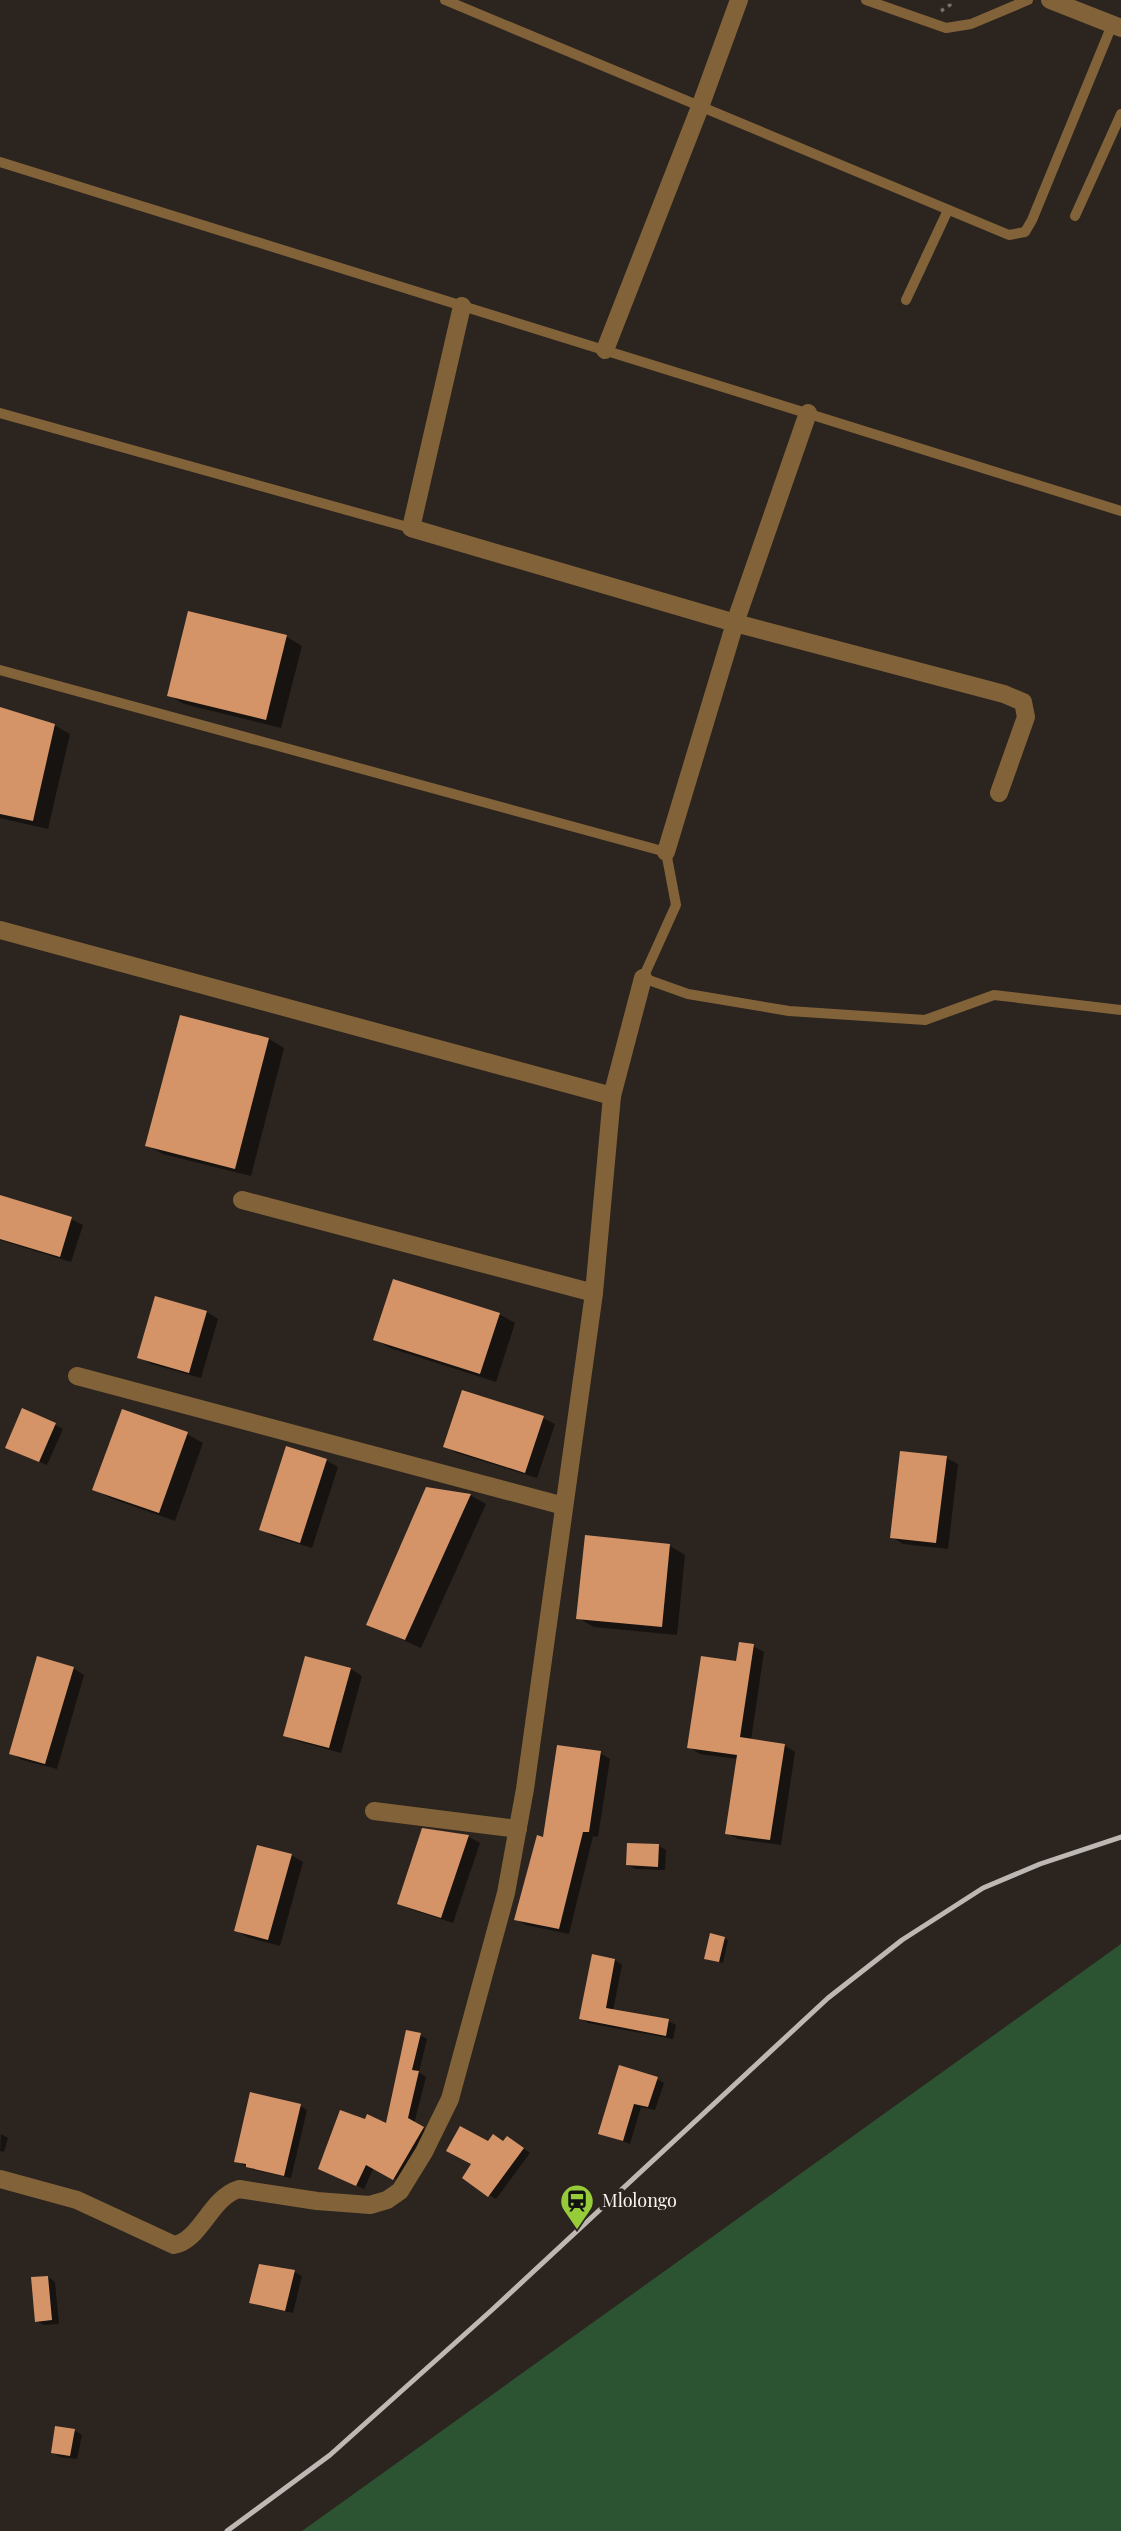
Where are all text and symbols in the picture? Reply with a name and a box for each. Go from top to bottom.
station icon: Mlolongo [558,2182,596,2231]
place label: Mlolongo [602,2188,677,2212]

